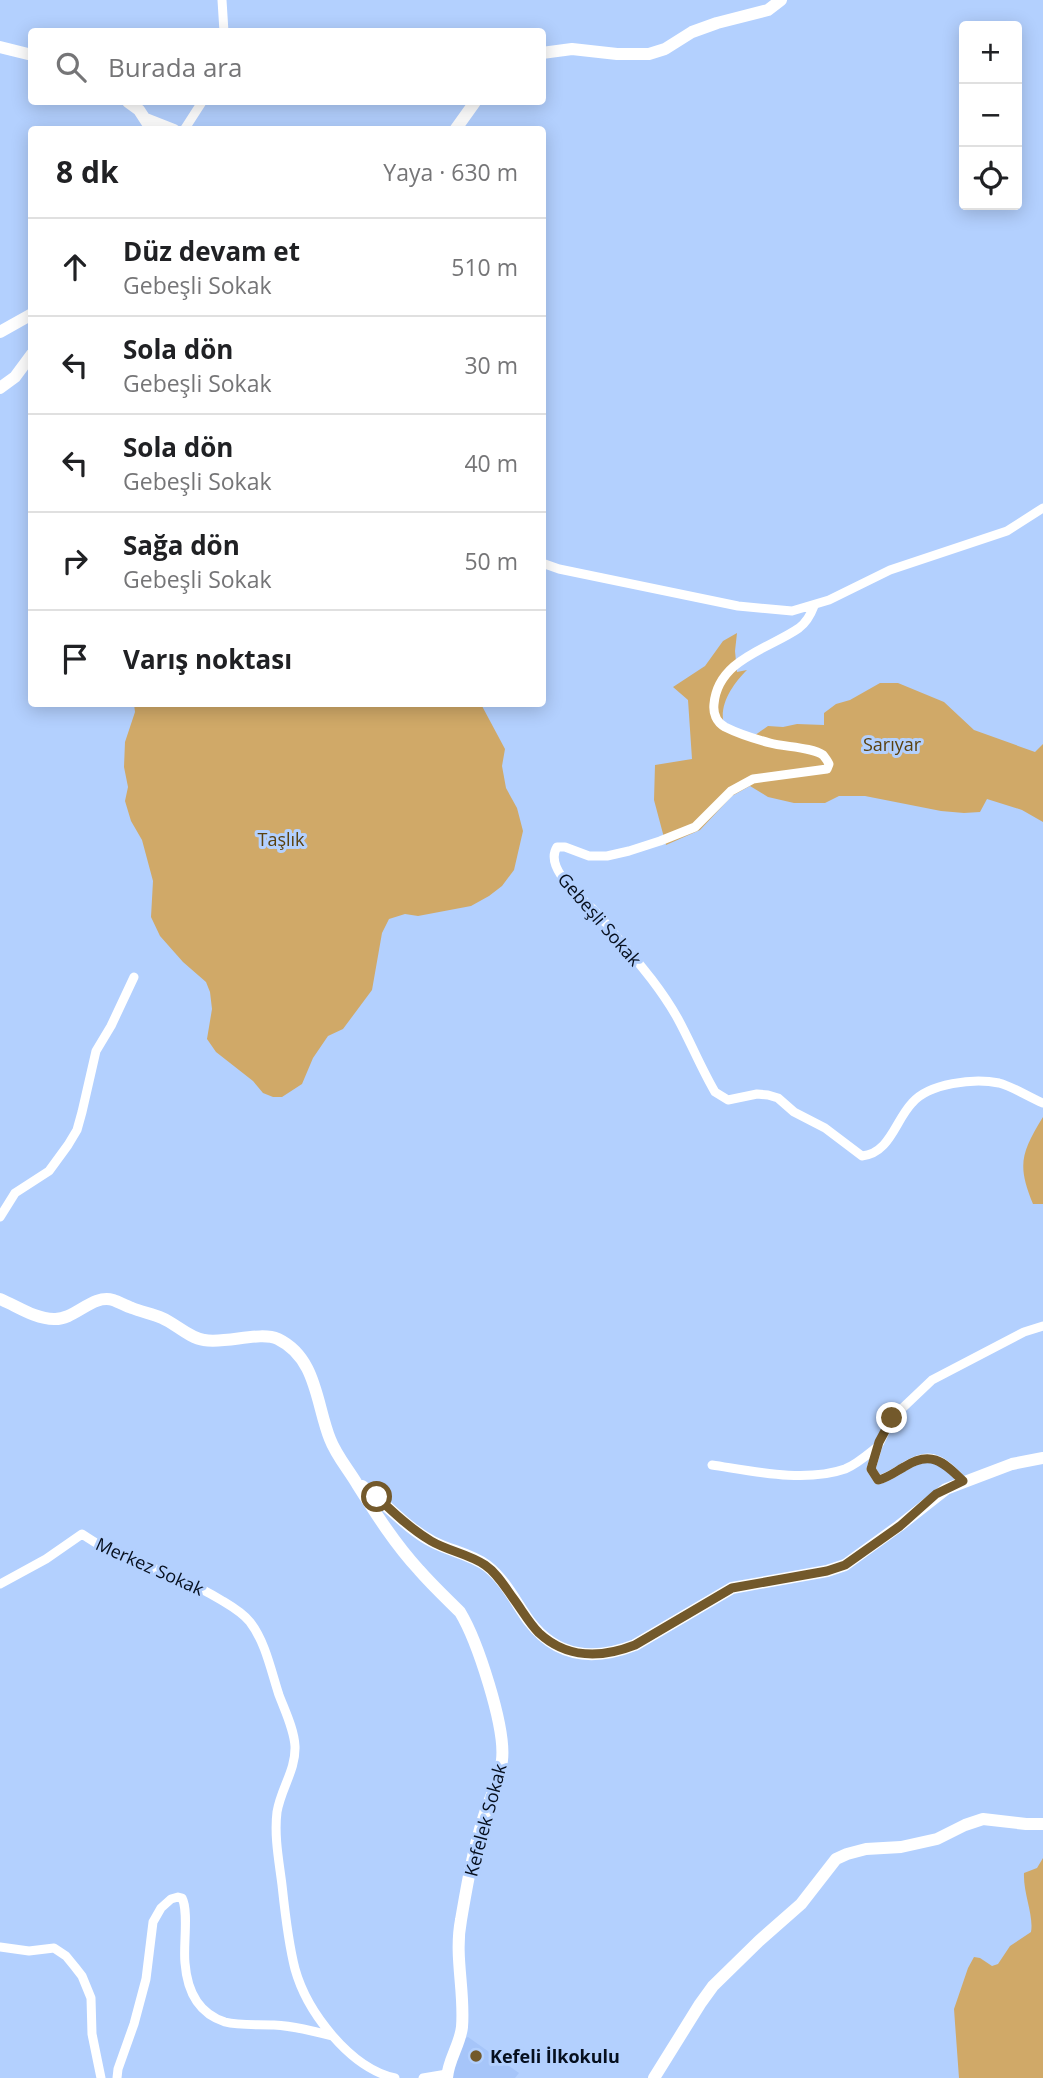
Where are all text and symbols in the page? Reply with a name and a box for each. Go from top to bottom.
map controls [959,21,1022,210]
button: + [959,21,1022,84]
search box [28,28,546,105]
icon: search [52,48,90,86]
text: Burada ara [108,49,242,85]
button: − [959,84,1022,147]
button: locate [959,147,1022,210]
text: 8 dk [56,151,119,192]
text: Yaya · 630 m [383,156,518,188]
text: Düz devam et [123,233,300,269]
icon: ahead [56,248,94,286]
text: 510 m [451,251,518,283]
text: Gebeşli Sokak [123,269,272,301]
text: Sola dön [123,331,233,367]
icon: left [56,346,94,384]
text: 30 m [464,349,518,381]
text: Gebeşli Sokak [123,367,272,399]
text: Sola dön [123,429,233,465]
icon: left [56,444,94,482]
text: 40 m [464,447,518,479]
text: Gebeşli Sokak [123,465,272,497]
text: Sağa dön [123,527,240,563]
icon: right [56,542,94,580]
text: 50 m [464,545,518,577]
text: Gebeşli Sokak [123,563,272,595]
icon: arrive [56,640,94,678]
text: Varış noktası [123,641,292,677]
park label: Sarıyar [863,732,922,756]
park label: Taşlık [257,827,305,851]
street label: Gebeşli Sokak [553,867,648,971]
route end [876,1402,907,1433]
route start [361,1481,392,1512]
street label: Merkez Sokak [92,1531,208,1601]
street label: Kefelek Sokak [458,1761,512,1879]
place label: Kefeli İlkokulu [490,2044,620,2068]
marker: Kefeli İlkokulu [468,2048,484,2064]

